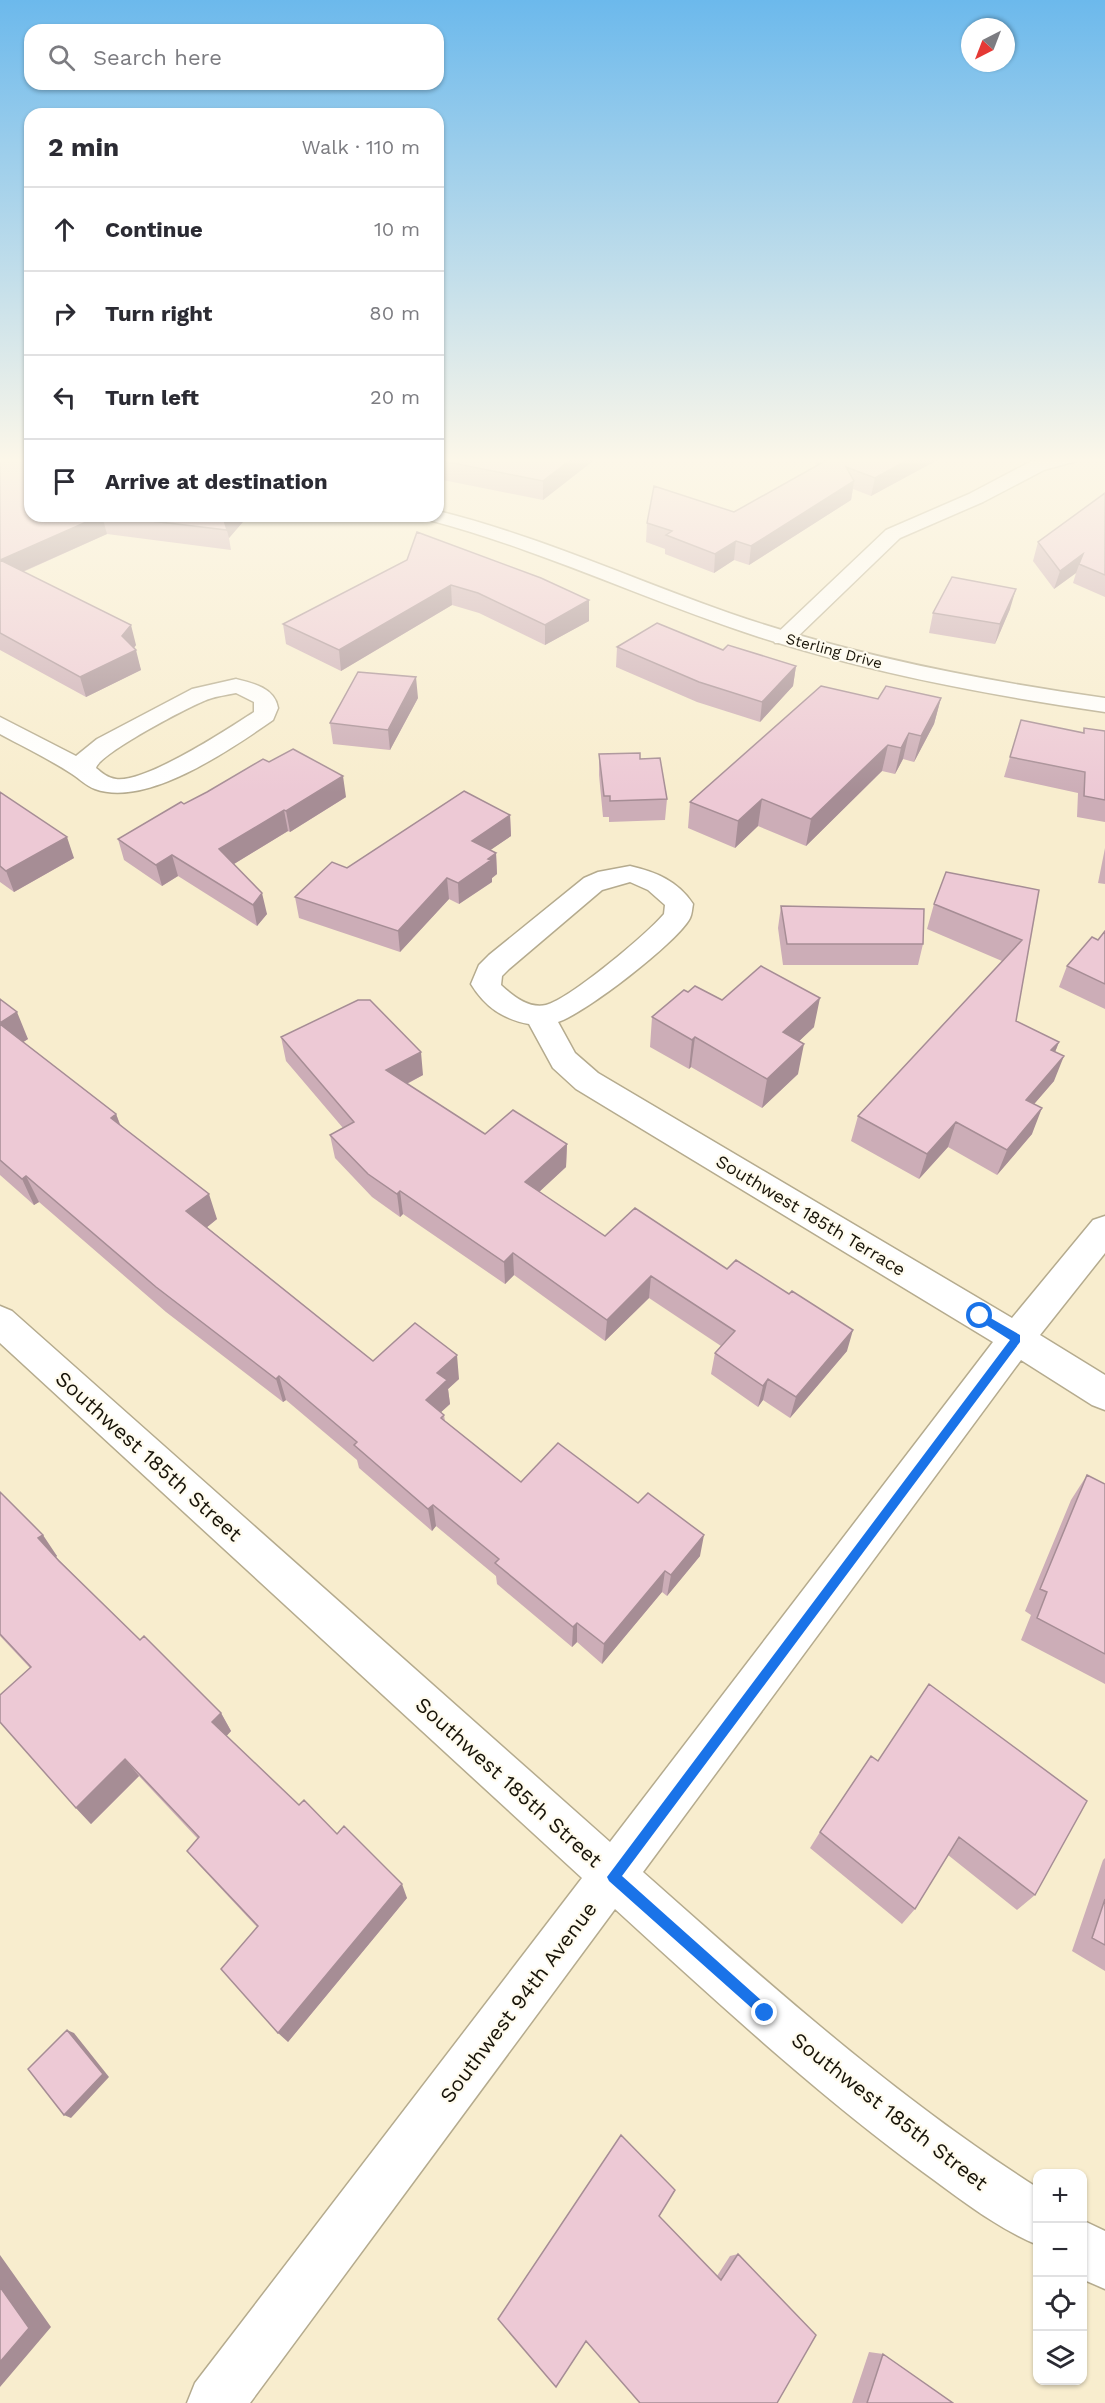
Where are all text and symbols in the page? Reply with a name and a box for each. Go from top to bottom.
north arrow [961,18,1015,72]
search box [24,24,444,90]
icon: search [45,41,78,74]
text: Search here [93,45,222,70]
text: 2 min [48,132,119,162]
text: Walk · 110 m [302,135,420,159]
icon: ahead [48,213,81,246]
text: Continue [105,217,203,242]
text: 10 m [374,217,420,241]
icon: right [48,297,81,330]
text: Turn right [105,301,212,326]
text: 80 m [369,301,420,325]
icon: left [48,381,81,414]
text: Turn left [105,385,199,410]
text: 20 m [370,385,420,409]
icon: arrive [48,465,81,498]
text: Arrive at destination [105,469,328,494]
street label: Sterling Drive [784,630,884,672]
street label: Southwest 185th Terrace [712,1150,910,1280]
route start [966,1302,992,1328]
street label: Southwest 185th Street [51,1366,247,1546]
street label: Southwest 185th Street [411,1692,607,1872]
street label: Southwest 94th Avenue [434,1897,602,2107]
route end [751,1999,777,2025]
street label: Southwest 185th Street [787,2027,993,2196]
map controls [1033,2169,1087,2385]
button: + [1033,2169,1087,2223]
button: − [1033,2223,1087,2277]
button: locate [1033,2277,1087,2331]
button: layers [1033,2331,1087,2385]

